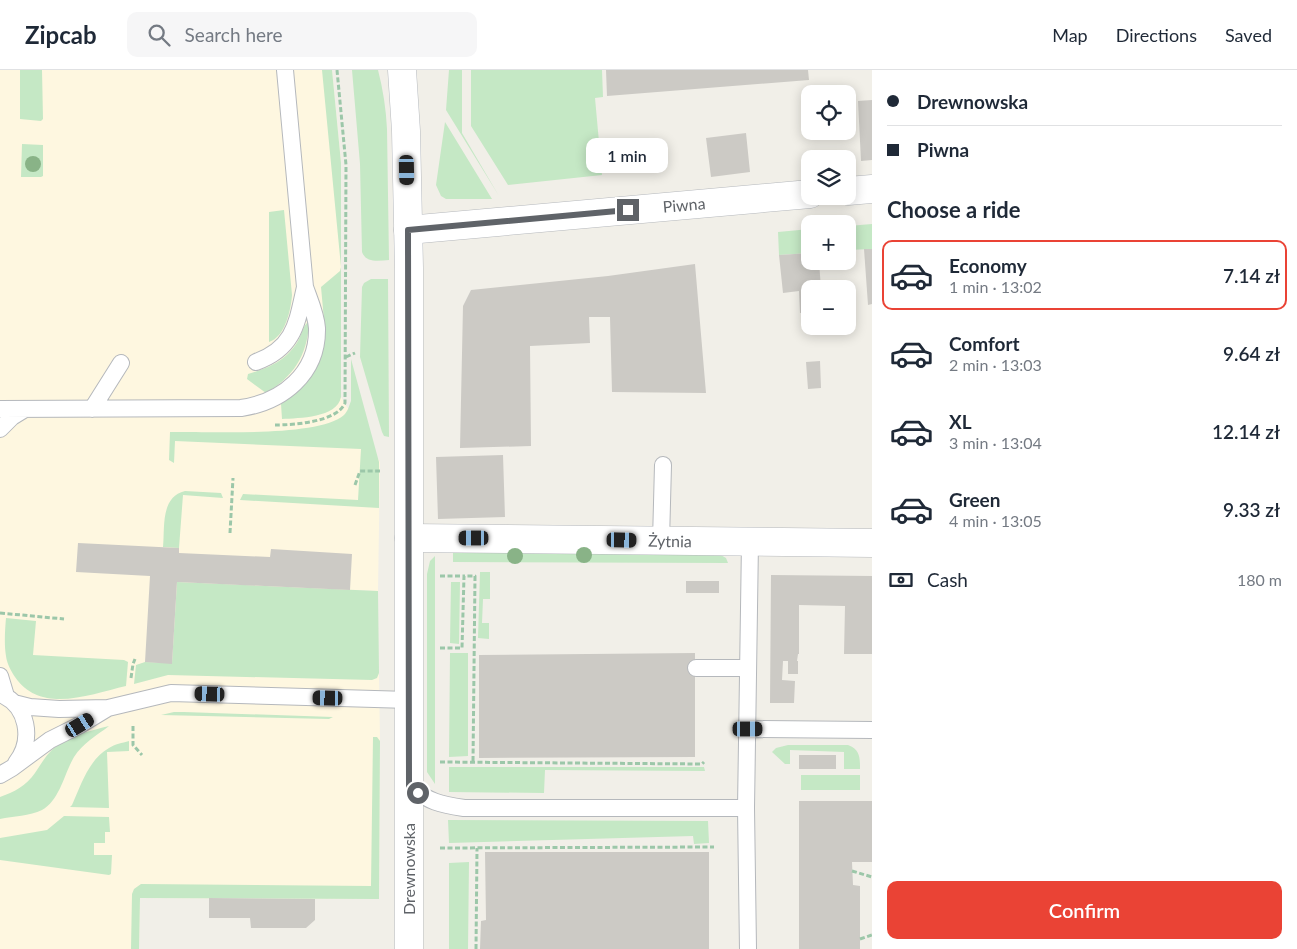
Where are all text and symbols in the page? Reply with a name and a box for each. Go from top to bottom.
search box [127,12,477,57]
text: Zipcab [25,20,97,49]
icon: search [145,21,173,49]
text: Search here [185,23,283,46]
text: Map [1052,24,1088,46]
text: Directions [1116,24,1197,46]
text: Saved [1225,24,1272,46]
map controls [801,85,856,335]
button: locate [801,85,856,140]
text: Drewnowska [917,90,1028,113]
callout: 1 min [587,138,669,172]
text: Piwna [917,138,969,161]
text: 1 min [607,146,647,165]
button: layers [801,150,856,205]
car [399,155,414,185]
street label: Piwna [662,193,706,216]
text: Choose a ride [887,196,1021,223]
route end [617,199,639,221]
button: + [801,215,856,270]
icon: car [889,253,934,298]
text: Economy [949,254,1027,277]
text: 7.14 zł [1223,264,1280,287]
text: 1 min · 13:02 [949,277,1042,296]
button: − [801,280,856,335]
icon: car [889,331,934,376]
text: Comfort [949,332,1020,355]
text: 9.64 zł [1223,342,1280,365]
text: 2 min · 13:03 [949,355,1042,374]
icon: car [889,409,934,454]
text: XL [949,410,972,433]
text: 12.14 zł [1212,420,1280,443]
text: 3 min · 13:04 [949,433,1042,452]
icon: car [889,487,934,532]
text: Green [949,488,1000,511]
text: 9.33 zł [1223,498,1280,521]
text: 4 min · 13:05 [949,511,1042,530]
car [459,531,489,546]
street label: Żytnia [648,531,692,550]
car [606,532,637,548]
icon: cash [887,566,915,594]
text: Cash [927,568,968,591]
text: 180 m [1237,570,1282,589]
car [194,686,225,702]
car [312,690,343,706]
car [63,711,96,739]
car [733,722,763,737]
route start [407,782,429,804]
street label: Drewnowska [399,823,418,915]
button: Confirm [887,881,1282,939]

